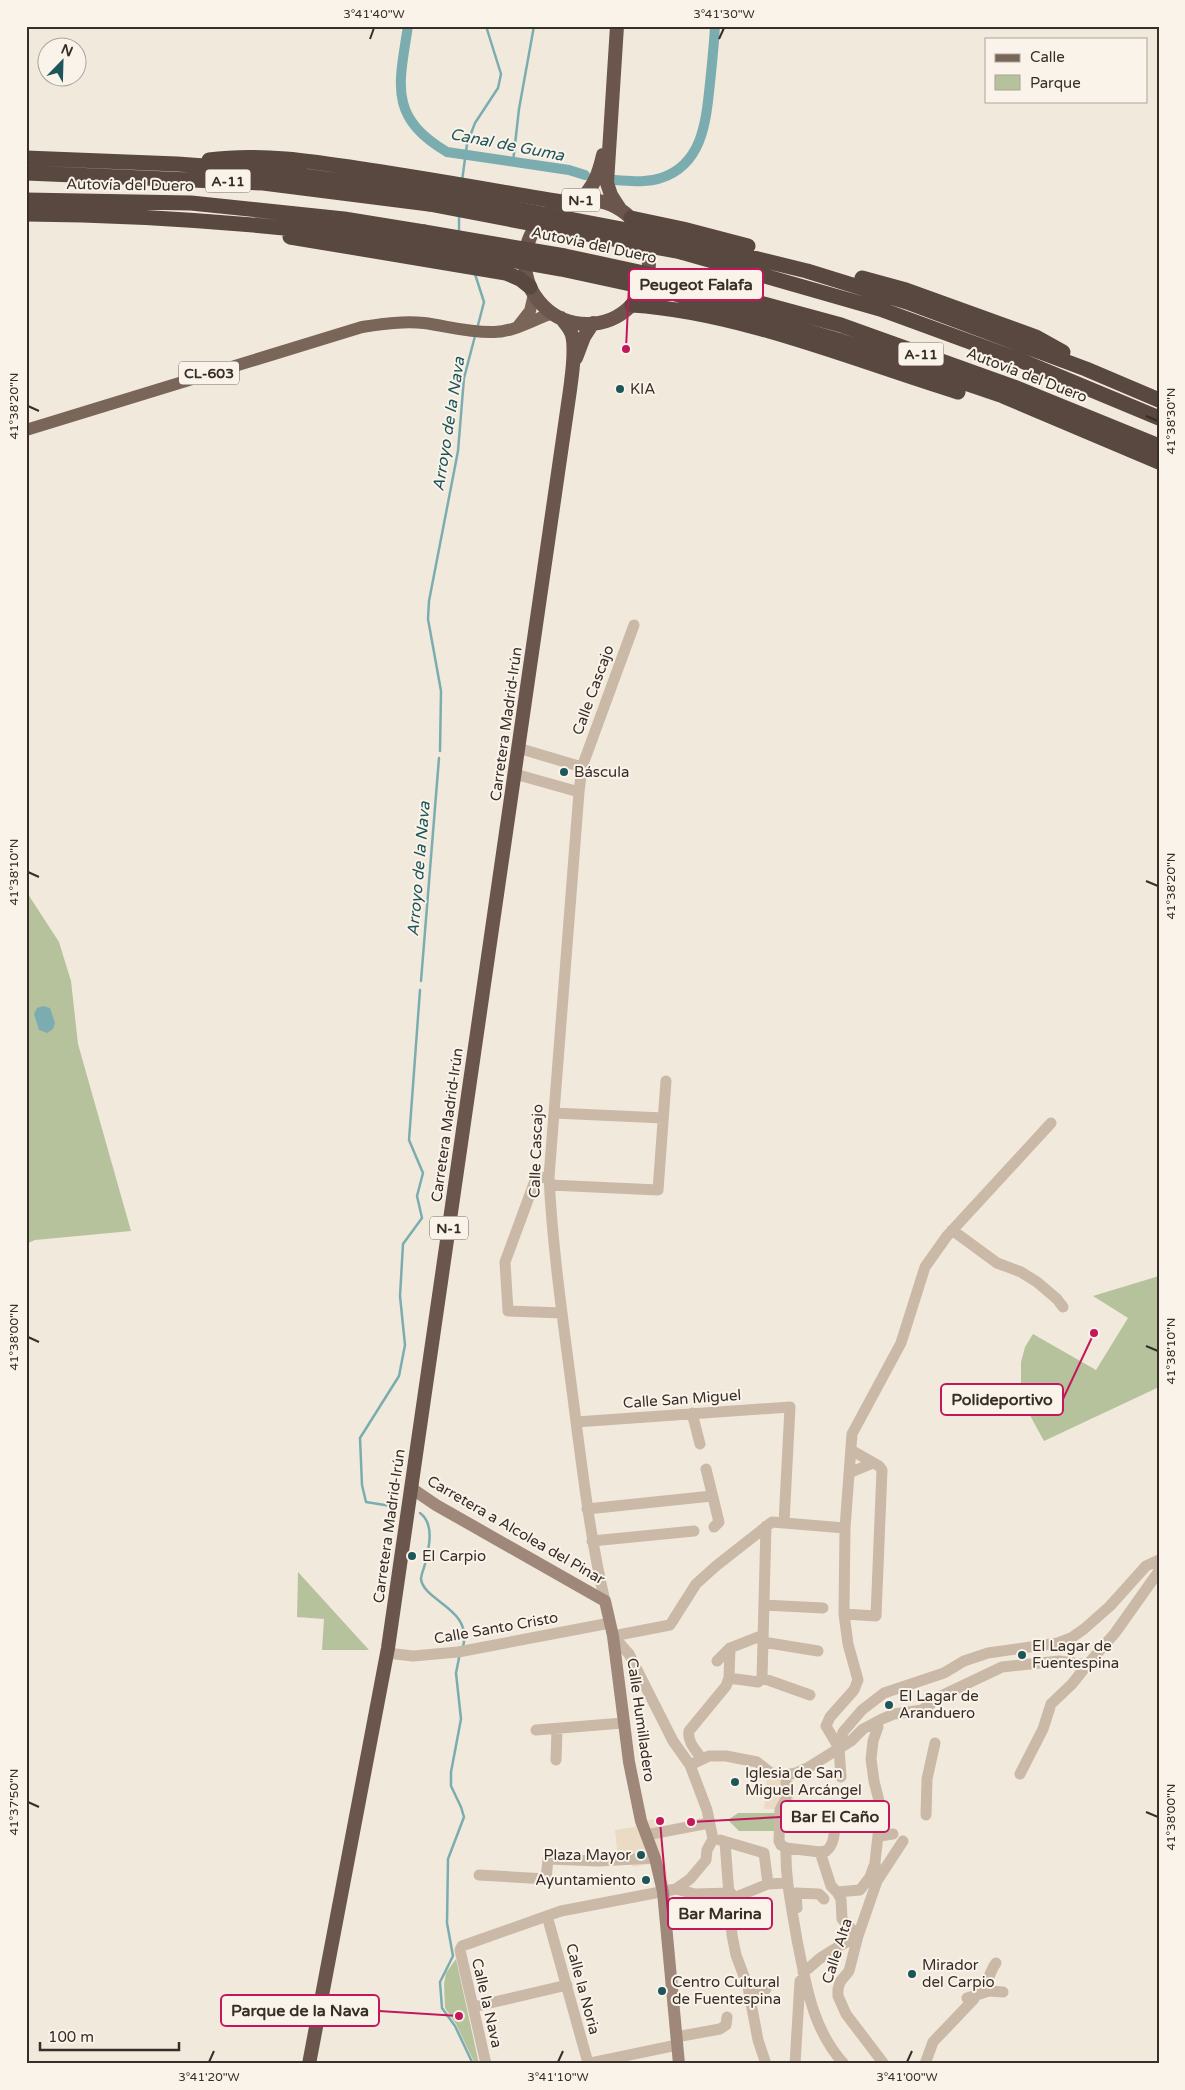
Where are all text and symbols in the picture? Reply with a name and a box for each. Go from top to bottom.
text: 3°41'40"W [343,7,405,21]
text: 3°41'30"W [693,7,755,21]
north arrow [38,38,88,88]
legend [985,38,1148,102]
text: N [58,40,75,61]
text: Calle [1030,48,1065,66]
text: Parque [1030,74,1081,92]
water label: Canal de Guma [448,124,567,166]
road number: A-11 [206,170,250,192]
street label: Autovía del Duero [66,175,194,195]
road number: N-1 [562,188,600,212]
street label: Autovía del Duero [530,223,658,267]
callout: Peugeot Falafa [629,269,763,300]
text: Peugeot Falafa [639,275,753,295]
road number: A-11 [898,342,944,366]
street label: Autovía del Duero [964,344,1090,406]
water label: Arroyo de la Nava [429,355,470,492]
road number: CL-603 [179,362,239,384]
text: 41°38'20"N [7,373,21,440]
place label: KIA [630,380,656,398]
marker: KIA [614,383,626,395]
text: 41°38'30"N [1164,388,1178,455]
street label: Calle Cascajo [568,643,618,737]
street label: Carretera Madrid-Irún [486,646,526,802]
place label: Báscula [574,763,629,781]
marker: Báscula [558,766,570,778]
water label: Arroyo de la Nava [403,800,435,937]
text: 41°38'10"N [7,839,21,906]
text: 41°38'20"N [1164,853,1178,920]
street label: Carretera Madrid-Irún [427,1047,467,1203]
street label: Calle Cascajo [525,1104,547,1198]
road number: N-1 [430,1216,468,1240]
text: 41°38'00"N [7,1304,21,1371]
text: 41°38'10"N [1164,1318,1178,1385]
callout: Polideportivo [941,1384,1063,1415]
street label: Calle San Miguel [622,1386,742,1412]
text: Polideportivo [951,1390,1053,1410]
street label: Carretera Madrid-Irún [369,1448,409,1604]
street label: Carretera a Alcolea del Pinar [424,1472,608,1588]
place label: El Carpio [422,1547,486,1565]
marker: El Carpio [406,1550,418,1562]
street label: Calle Santo Cristo [433,1608,559,1648]
place label: El Lagar de Fuentespina [1032,1637,1119,1672]
marker: El Lagar de Fuentespina [1016,1649,1028,1661]
street label: Calle Humilladero [623,1657,659,1783]
place label: El Lagar de Aranduero [899,1687,979,1722]
marker: El Lagar de Aranduero [883,1699,895,1711]
place label: Iglesia de San Miguel Arcángel [745,1764,862,1799]
text: 41°37'50"N [7,1769,21,1836]
marker: Iglesia de San Miguel Arcángel [729,1776,741,1788]
text: 41°38'00"N [1164,1784,1178,1851]
callout: Bar El Caño [781,1801,889,1832]
text: Bar El Caño [791,1807,879,1827]
place label: Plaza Mayor [543,1846,631,1864]
marker: Plaza Mayor [635,1849,647,1861]
place label: Ayuntamiento [535,1871,636,1889]
marker: Ayuntamiento [640,1874,652,1886]
callout: Bar Marina [668,1898,772,1929]
text: Bar Marina [678,1904,762,1924]
street label: Calle Alta [818,1916,856,1986]
street label: Calle la Noria [562,1941,604,2037]
street label: Calle la Nava [468,1956,506,2050]
place label: Mirador del Carpio [922,1956,995,1991]
marker: Mirador del Carpio [906,1968,918,1980]
place label: Centro Cultural de Fuentespina [672,1973,781,2008]
marker: Centro Cultural de Fuentespina [656,1985,668,1997]
callout: Parque de la Nava [221,1995,379,2026]
text: Parque de la Nava [231,2001,369,2021]
scale bar [40,2020,179,2052]
text: 100 m [48,2028,94,2046]
text: 3°41'20"W [178,2070,240,2084]
text: 3°41'10"W [527,2070,589,2084]
text: 3°41'00"W [876,2070,938,2084]

